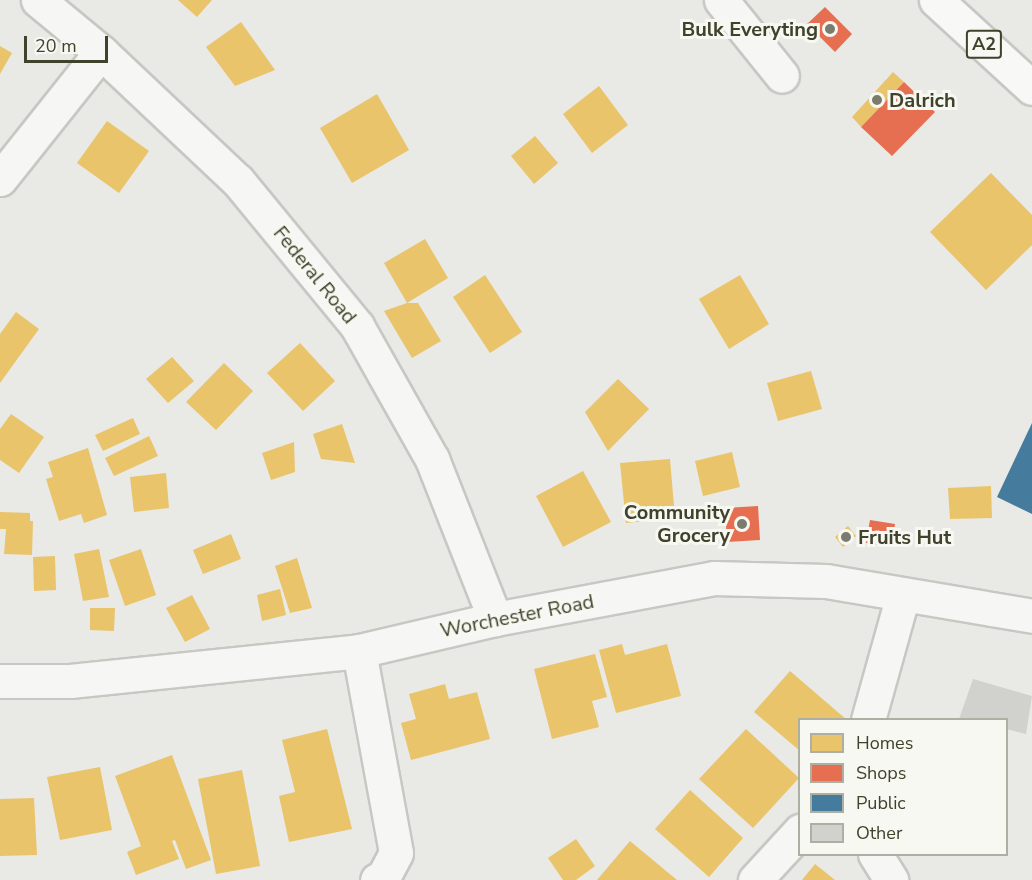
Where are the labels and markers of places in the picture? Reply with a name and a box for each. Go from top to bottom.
place label: Bulk Everyting [681,17,818,41]
marker: Bulk Everyting [823,22,837,36]
place label: Dalrich [889,88,956,112]
marker: Dalrich [870,93,884,107]
place label: Community Grocery [624,500,730,547]
marker: Community Grocery [735,517,749,531]
place label: Fruits Hut [858,525,951,549]
marker: Fruits Hut [839,530,853,544]

